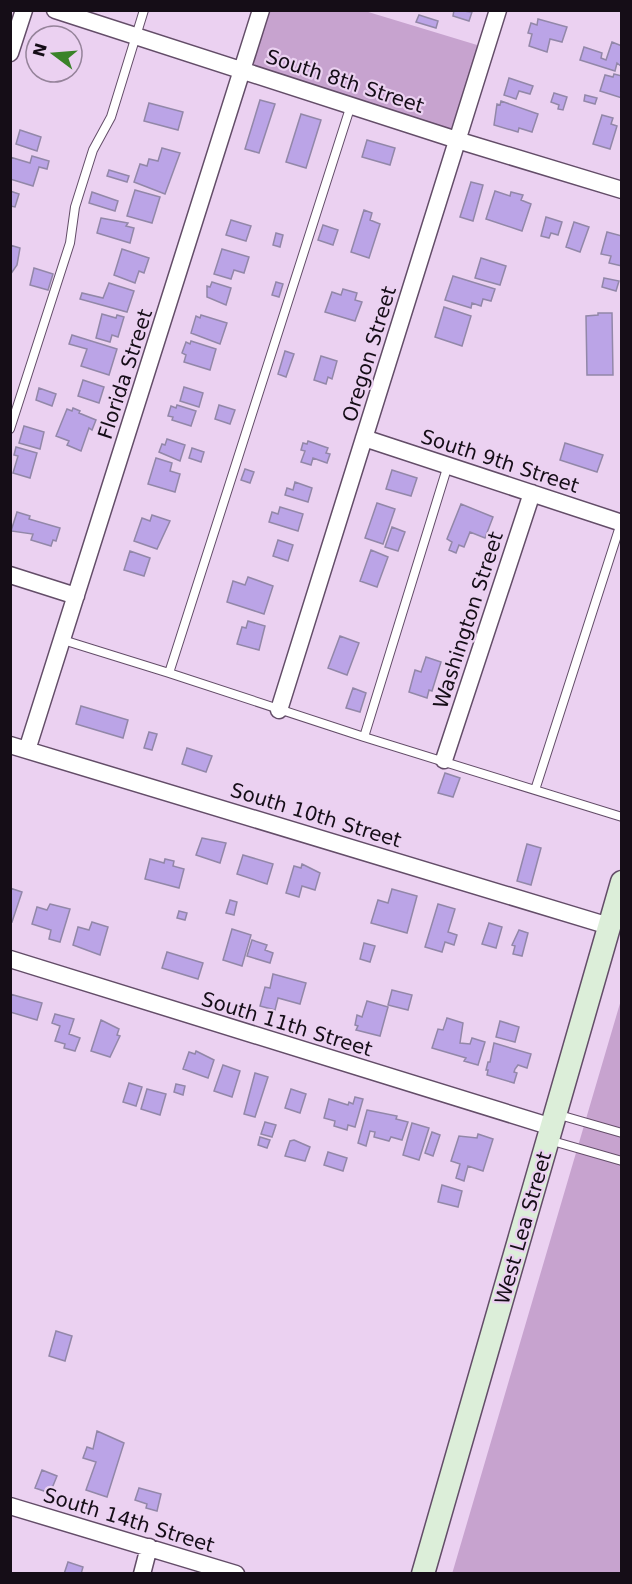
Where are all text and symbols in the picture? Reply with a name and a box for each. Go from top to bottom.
north arrow [24,24,84,84]
text: N [29,41,51,59]
street label: South 8th Street [263,44,427,118]
street label: Oregon Street [337,283,401,425]
street label: Florida Street [93,306,157,442]
street label: South 9th Street [418,424,582,498]
street label: Washington Street [428,528,508,712]
street label: South 10th Street [228,778,405,852]
street label: South 11th Street [199,987,376,1061]
street label: West Lea Street [490,1149,556,1307]
street label: South 14th Street [41,1483,218,1557]

